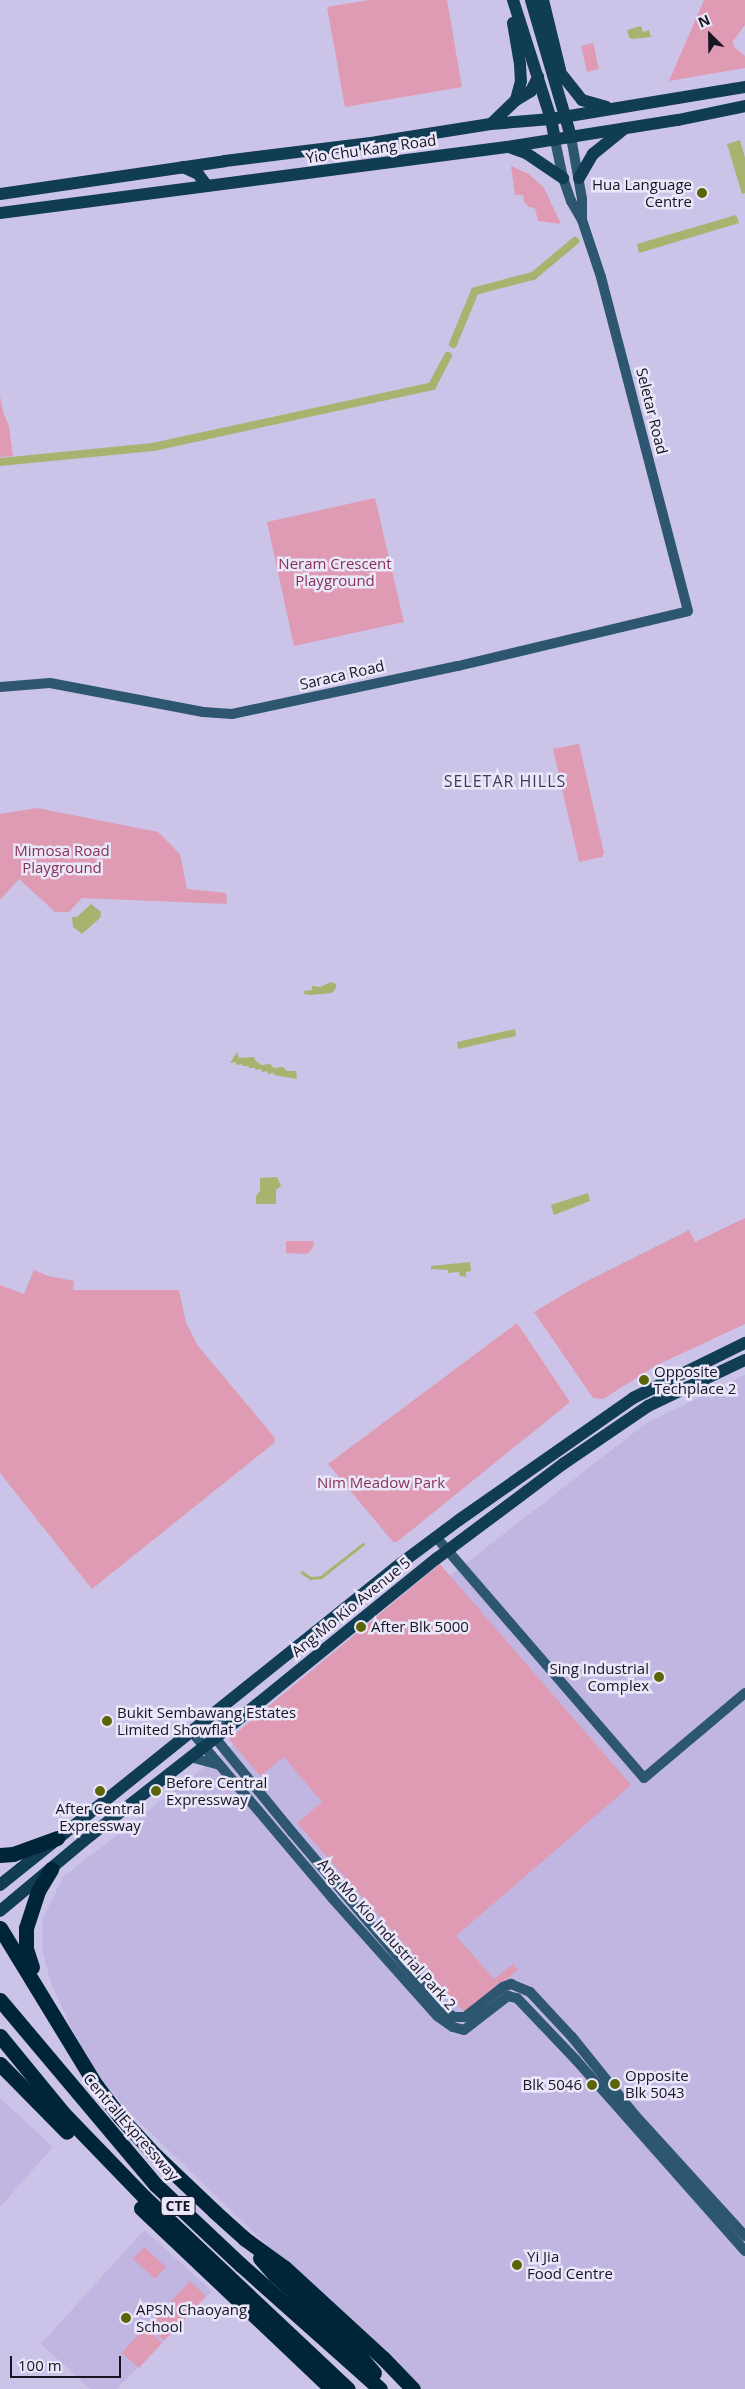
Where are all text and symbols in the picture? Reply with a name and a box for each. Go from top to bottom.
north arrow [685,10,735,60]
text: N [695,10,713,32]
street label: Yio Chu Kang Road [305,131,437,167]
place label: Hua Language Centre [592,175,692,210]
marker: Hua Language Centre [696,187,708,199]
street label: Seletar Road [633,366,671,456]
park label: Neram Crescent Playground [278,554,392,589]
street label: Saraca Road [298,657,386,693]
district label: SELETAR HILLS [442,771,568,791]
park label: Mimosa Road Playground [14,841,110,876]
place label: Opposite Techplace 2 [654,1362,736,1397]
marker: Opposite Techplace 2 [638,1374,650,1386]
park label: Nim Meadow Park [317,1474,445,1492]
street label: Ang Mo Kio Avenue 5 [288,1554,414,1660]
place label: After Blk 5000 [371,1618,469,1636]
marker: After Blk 5000 [355,1621,367,1633]
place label: Sing Industrial Complex [549,1659,649,1694]
marker: Sing Industrial Complex [653,1671,665,1683]
place label: Bukit Sembawang Estates Limited Showflat [117,1703,296,1738]
marker: Bukit Sembawang Estates Limited Showflat [101,1715,113,1727]
place label: Before Central Expressway [166,1773,267,1808]
marker: After Central Expressway [94,1785,106,1797]
marker: Before Central Expressway [150,1785,162,1797]
place label: After Central Expressway [56,1799,144,1834]
street label: Ang Mo Kio Industrial Park 2 [314,1855,460,2013]
place label: Opposite Blk 5043 [625,2066,689,2101]
street label: Central Expressway [80,2070,182,2184]
place label: Blk 5046 [522,2076,582,2094]
marker: Opposite Blk 5043 [609,2078,621,2090]
marker: Blk 5046 [586,2079,598,2091]
road number: CTE [160,2194,196,2218]
place label: Yi Jia Food Centre [527,2247,613,2282]
marker: Yi Jia Food Centre [511,2259,523,2271]
place label: APSN Chaoyang School [136,2300,247,2335]
marker: APSN Chaoyang School [120,2312,132,2324]
scale bar [12,2346,124,2378]
text: 100 m [18,2355,62,2375]

